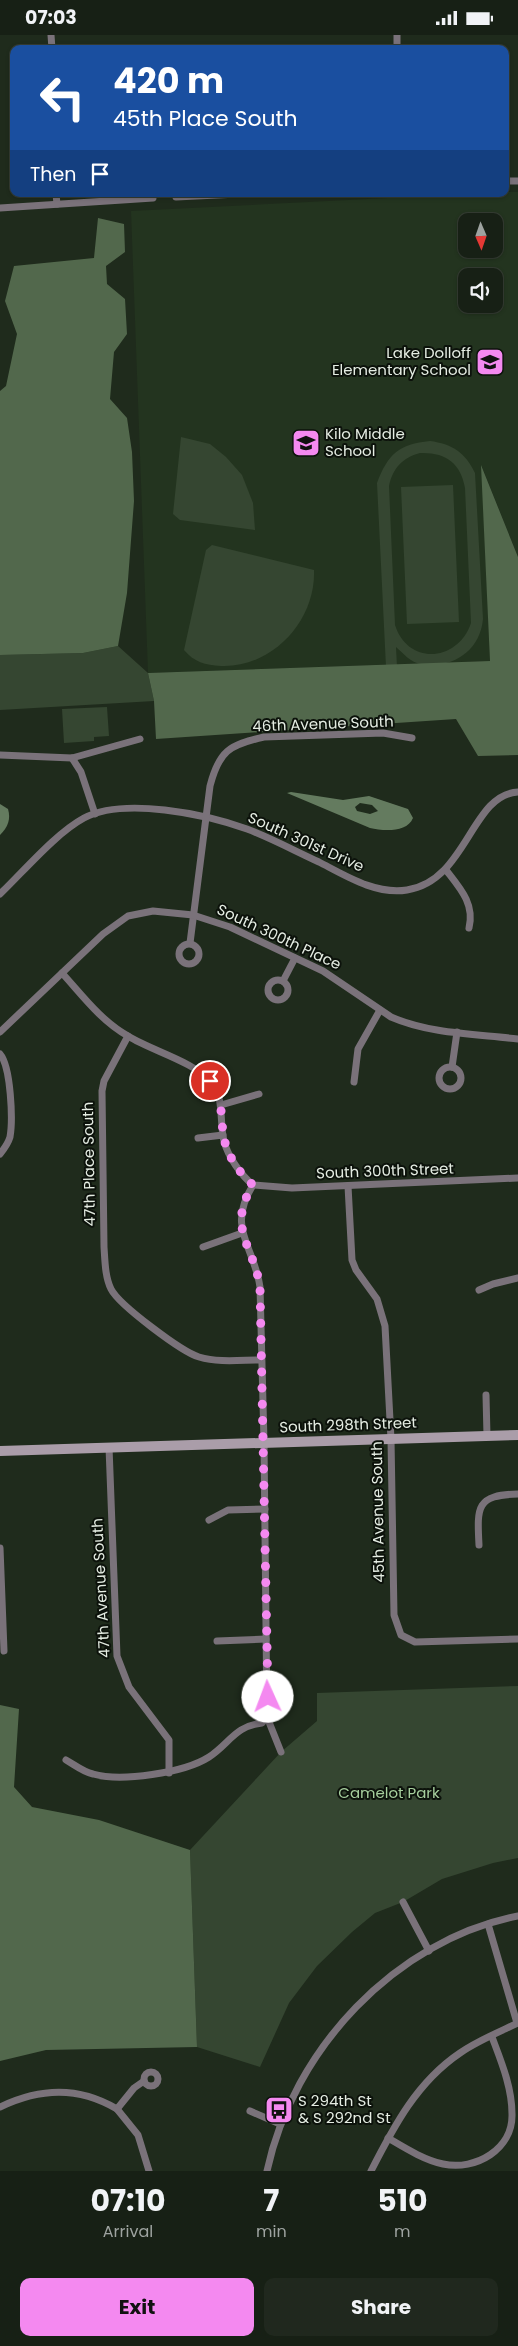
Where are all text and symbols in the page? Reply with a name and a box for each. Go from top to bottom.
text: 07:03 [25,4,77,31]
text: 420 m [113,56,224,105]
icon: left [30,65,95,130]
text: 45th Place South [113,103,298,134]
icon: arrive [86,160,114,188]
text: Then [30,161,76,188]
north arrow [458,213,502,257]
map controls [458,213,503,313]
button: sound [458,268,503,313]
place label: Lake Dolloff Elementary School [332,342,471,380]
school or university icon: Lake Dolloff Elementary School [475,347,505,377]
place label: Kilo Middle School [325,423,405,461]
school or university icon: Kilo Middle School [291,428,321,458]
street label: 46th Avenue South [252,711,394,736]
street label: South 301st Drive [245,807,368,877]
street label: South 300th Place [214,899,345,975]
pin [189,1060,231,1102]
icon: arrive [196,1067,224,1095]
street label: 47th Place South [77,1101,100,1227]
street label: South 300th Street [316,1158,454,1183]
street label: South 298th Street [279,1412,417,1437]
street label: 45th Avenue South [366,1441,389,1583]
street label: 47th Avenue South [86,1518,115,1659]
position arrow [241,1670,293,1722]
park label: Camelot Park [338,1782,440,1803]
place label: S 294th St & S 292nd St [298,2090,391,2128]
bus stop icon: S 294th St & S 292nd St [264,2095,294,2125]
text: 07:10 [91,2179,165,2222]
text: 7 [263,2179,279,2222]
text: 510 [377,2179,427,2222]
text: Arrival [103,2220,153,2243]
text: min [256,2220,287,2243]
text: m [394,2220,411,2243]
button: Exit [20,2278,254,2336]
button: Share [264,2278,498,2336]

